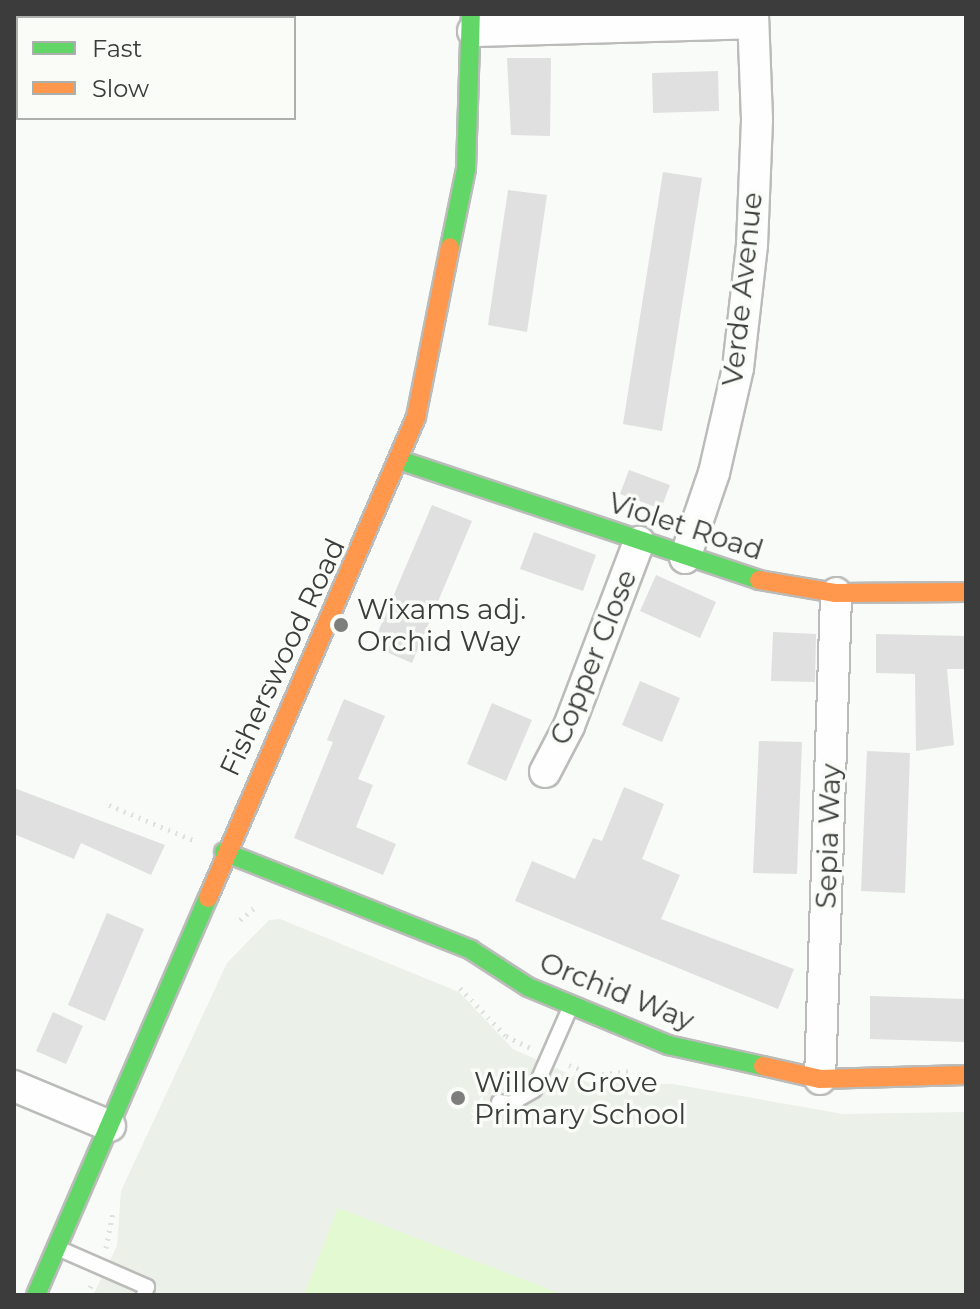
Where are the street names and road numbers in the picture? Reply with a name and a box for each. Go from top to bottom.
street label: Verde Avenue [715,190,769,388]
street label: Violet Road [604,485,768,567]
street label: Fisherswood Road [212,533,352,781]
street label: Copper Close [543,565,643,749]
street label: Sepia Way [809,763,847,909]
street label: Orchid Way [535,945,699,1037]

